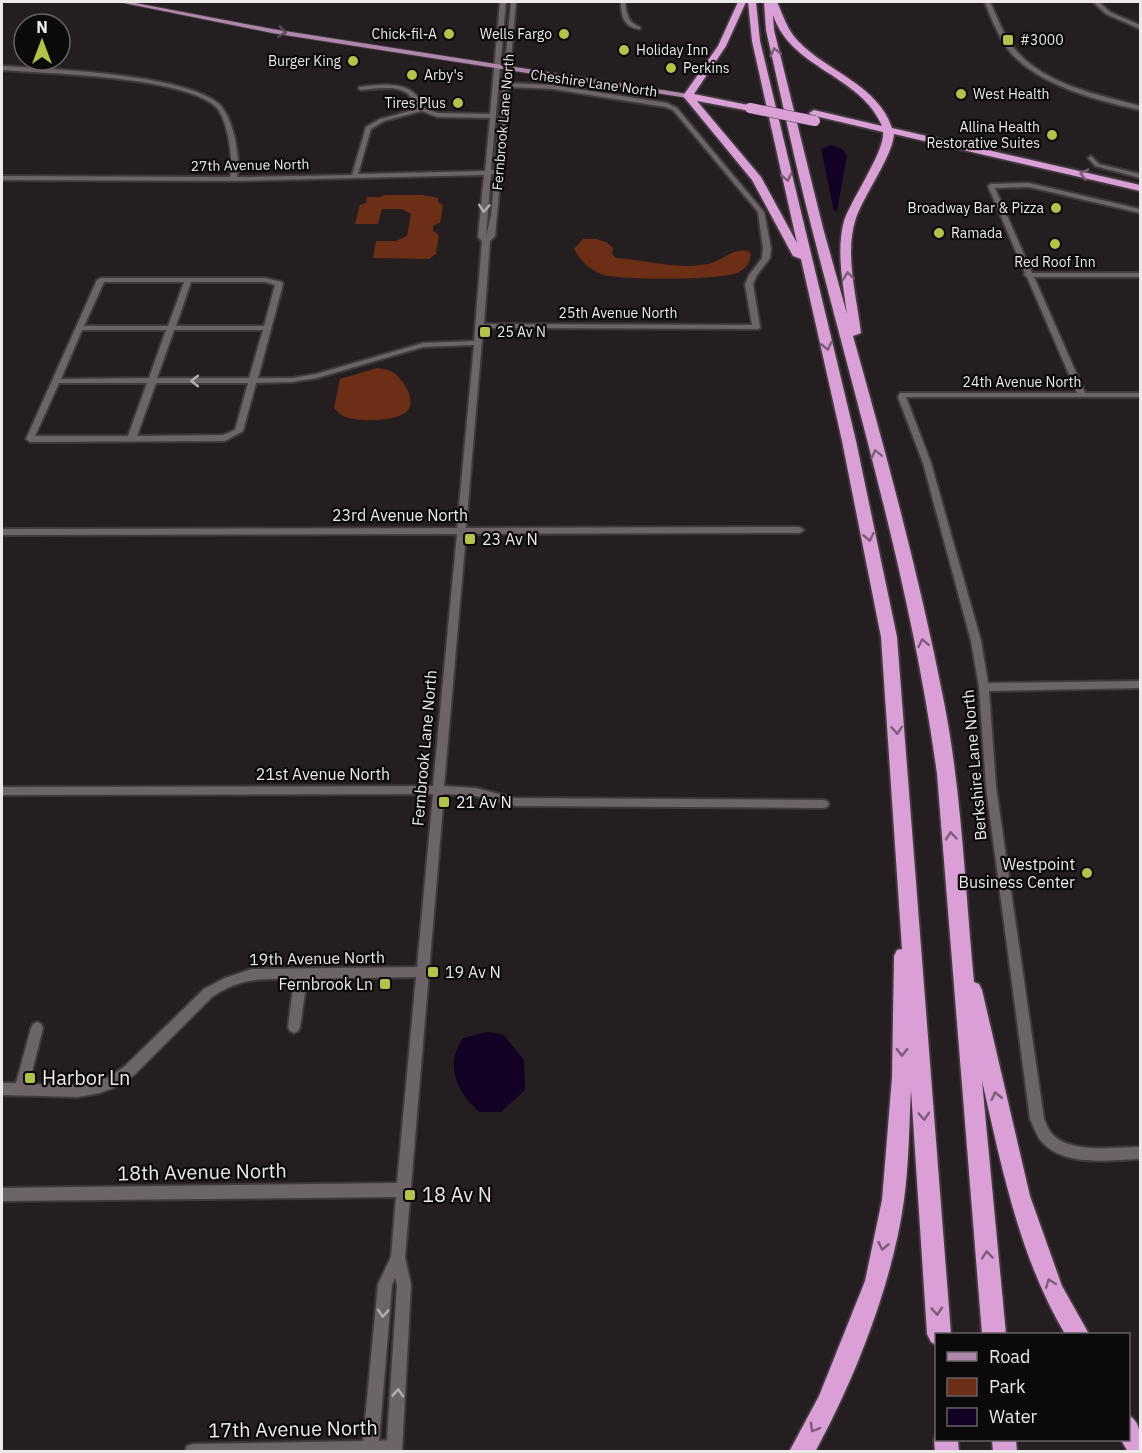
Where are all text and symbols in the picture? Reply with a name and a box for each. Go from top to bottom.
north arrow [12,12,72,72]
text: N [36,17,48,37]
place label: Chick-fil-A [372,25,437,43]
place label: Wells Fargo [480,25,552,43]
one-way arrow [278,26,287,38]
marker: Chick-fil-A [442,27,456,41]
marker: Wells Fargo [557,27,571,41]
place label: #3000 [1020,31,1064,49]
marker: #3000 [1001,33,1015,47]
place label: Holiday Inn [636,41,708,59]
marker: Holiday Inn [617,43,631,57]
one-way arrow [770,47,783,57]
place label: Burger King [268,52,342,70]
street label: Fernbrook Lane North [488,53,518,191]
marker: Burger King [346,54,360,68]
place label: Perkins [683,59,730,77]
marker: Perkins [664,61,678,75]
street label: Cheshire Lane North [529,65,659,101]
place label: Arby's [424,66,464,84]
marker: Arby's [405,68,419,82]
place label: West Health [973,85,1050,103]
marker: West Health [954,87,968,101]
place label: Tires Plus [385,94,446,112]
marker: Tires Plus [451,96,465,110]
place label: Allina Health Restorative Suites [926,118,1040,152]
marker: Allina Health Restorative Suites [1045,128,1059,142]
street label: 27th Avenue North [190,155,310,175]
one-way arrow [1079,169,1089,182]
one-way arrow [780,171,793,181]
place label: Broadway Bar & Pizza [908,199,1045,217]
marker: Broadway Bar & Pizza [1049,201,1063,215]
one-way arrow [477,203,490,212]
place label: Ramada [951,224,1003,242]
marker: Ramada [932,226,946,240]
marker: Red Roof Inn [1048,237,1062,251]
place label: Red Roof Inn [1014,253,1096,271]
one-way arrow [842,271,854,280]
street label: 25th Avenue North [559,304,677,322]
place label: 25 Av N [497,323,546,341]
marker: 25 Av N [478,325,492,339]
one-way arrow [820,341,833,351]
street label: 24th Avenue North [963,373,1081,391]
one-way arrow [191,375,200,387]
one-way arrow [871,449,884,459]
street label: 23rd Avenue North [332,505,468,525]
place label: 23 Av N [482,529,538,549]
marker: 23 Av N [463,532,477,546]
one-way arrow [862,532,875,542]
one-way arrow [918,639,931,649]
street label: Fernbrook Lane North [407,669,441,827]
street label: Berkshire Lane North [957,689,991,841]
one-way arrow [890,725,903,734]
street label: 21st Avenue North [256,764,390,784]
place label: 21 Av N [456,792,512,812]
marker: 21 Av N [437,795,451,809]
one-way arrow [945,832,958,841]
place label: Westpoint Business Center [959,854,1075,892]
marker: Westpoint Business Center [1080,866,1094,880]
street label: 19th Avenue North [249,947,385,969]
place label: 19 Av N [445,962,501,982]
marker: 19 Av N [426,965,440,979]
place label: Fernbrook Ln [278,974,373,994]
marker: Fernbrook Ln [378,977,392,991]
one-way arrow [896,1048,908,1057]
place label: Harbor Ln [42,1064,130,1091]
marker: Harbor Ln [23,1071,37,1085]
one-way arrow [991,1091,1004,1101]
one-way arrow [917,1112,930,1121]
street label: 18th Avenue North [117,1157,287,1186]
place label: 18 Av N [422,1181,492,1208]
marker: 18 Av N [403,1188,417,1202]
one-way arrow [877,1241,890,1251]
one-way arrow [981,1251,994,1260]
one-way arrow [1045,1278,1057,1289]
one-way arrow [931,1306,944,1315]
one-way arrow [376,1308,389,1317]
legend [935,1333,1130,1441]
text: Road [989,1345,1030,1368]
text: Park [989,1375,1026,1398]
one-way arrow [391,1389,404,1398]
text: Water [989,1405,1038,1428]
street label: 17th Avenue North [208,1414,378,1443]
one-way arrow [810,1422,822,1432]

